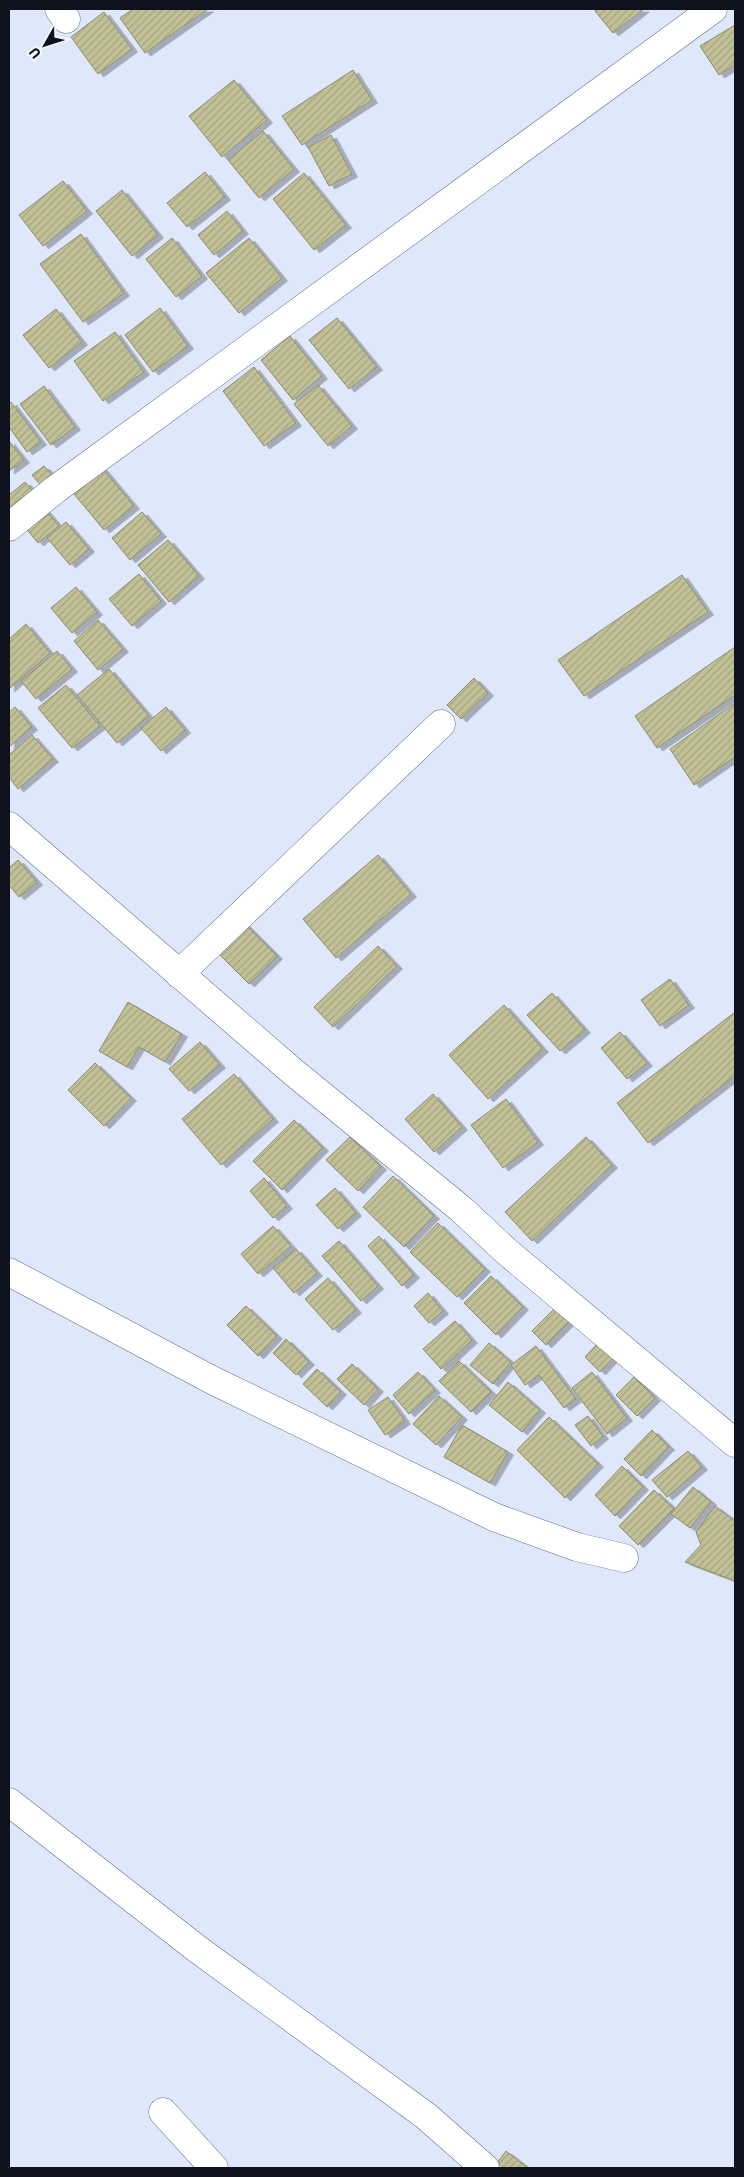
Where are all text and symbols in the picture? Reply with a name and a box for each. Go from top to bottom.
north arrow [20,20,70,70]
text: U [25,44,45,63]

